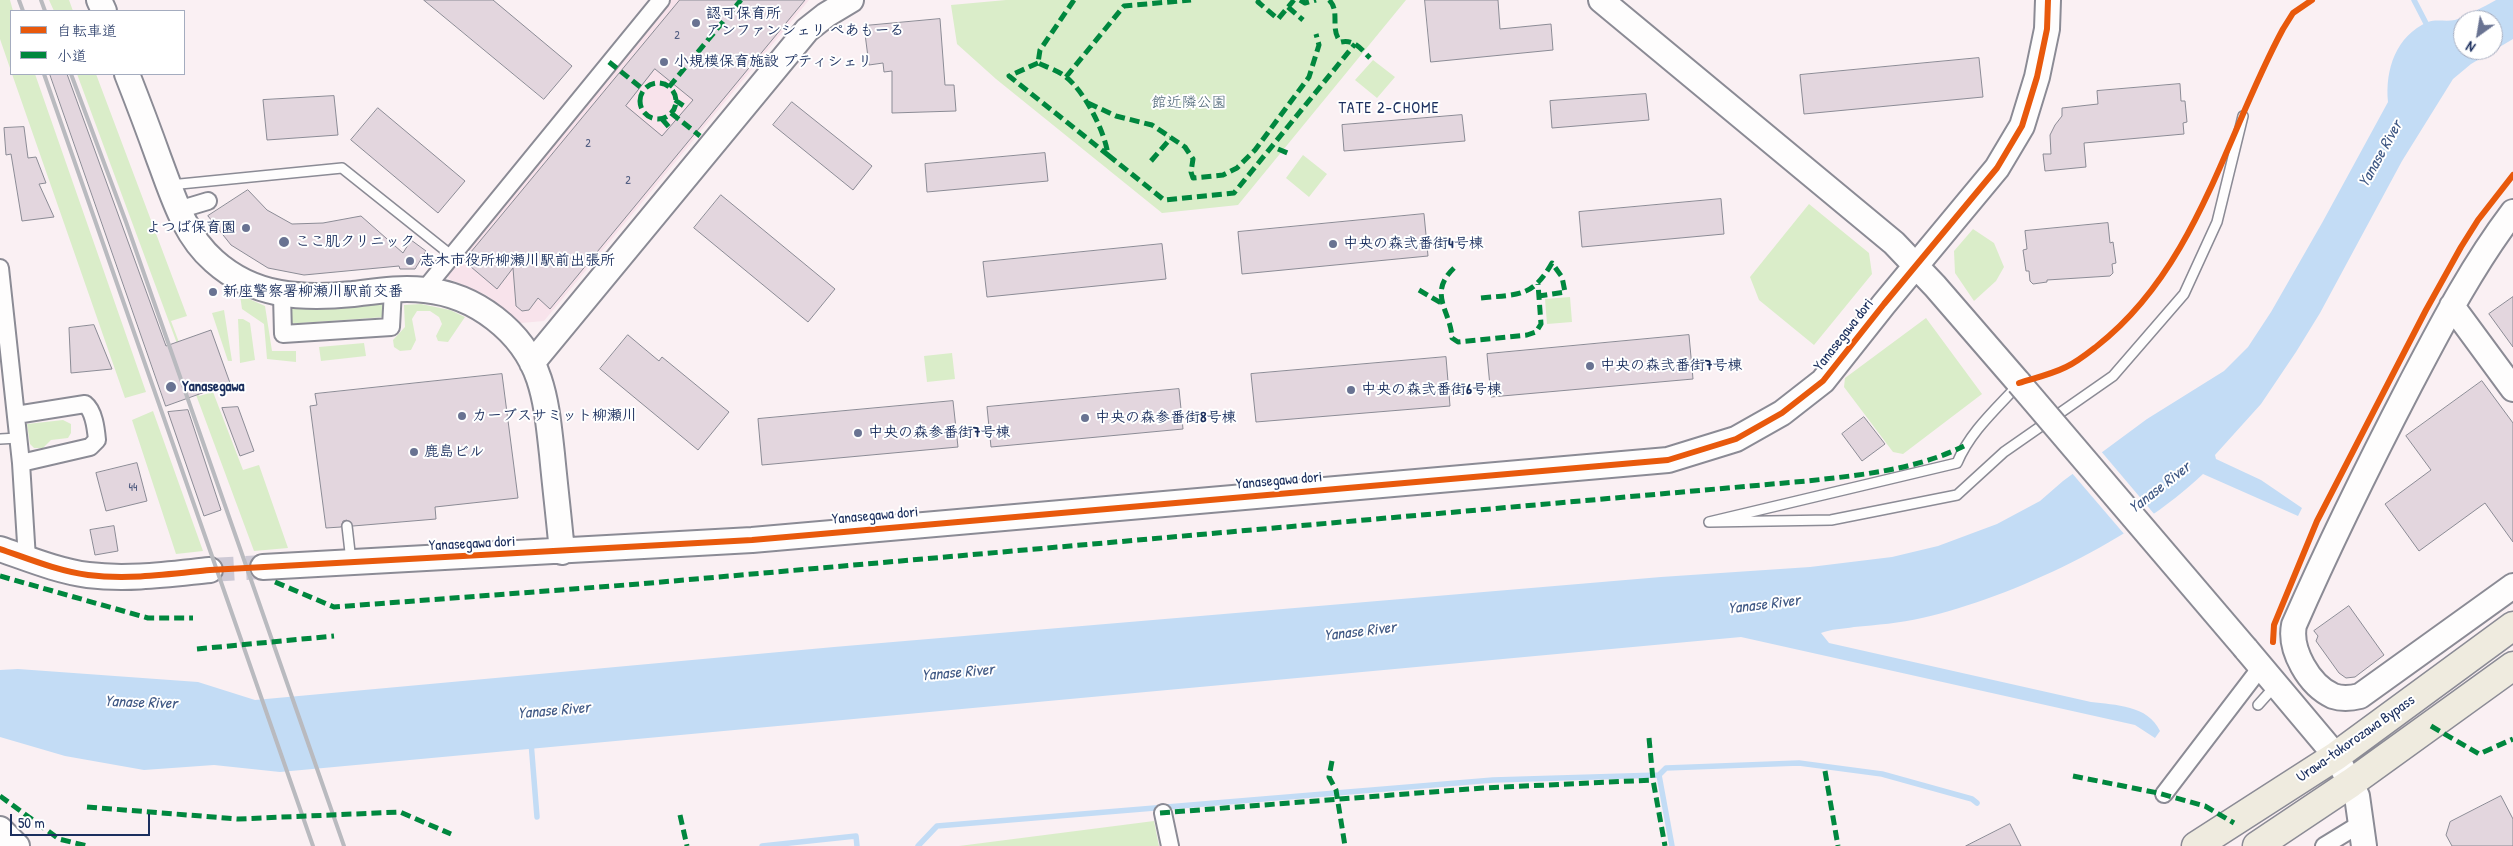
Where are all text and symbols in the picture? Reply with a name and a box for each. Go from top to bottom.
place label: 認可保育所 アンファンシェリ ぺあもーる [706,5,904,40]
legend [10,10,185,75]
north arrow [2453,10,2503,60]
marker: 認可保育所 アンファンシェリ ぺあもーる [690,17,702,29]
text: 自転車道 [57,20,117,41]
house number: 2 [674,29,680,43]
text: N [2462,37,2479,57]
text: 小道 [57,45,87,66]
place label: 小規模保育施設 プティシェリ [674,53,872,71]
marker: 小規模保育施設 プティシェリ [658,56,670,68]
park label: 館近隣公園 [1152,94,1226,112]
district label: TATE 2-CHOME [1337,99,1441,119]
water label: Yanase River [2355,117,2407,191]
house number: 2 [585,137,591,151]
house number: 2 [625,174,631,188]
place label: よつば保育園 [146,219,236,237]
marker: よつば保育園 [240,222,252,234]
place label: ここ肌クリニック [295,233,415,251]
marker: ここ肌クリニック [277,235,291,249]
place label: 中央の森弐番街4号棟 [1343,235,1484,253]
marker: 中央の森弐番街4号棟 [1327,238,1339,250]
place label: 志木市役所柳瀬川駅前出張所 [420,252,615,270]
marker: 志木市役所柳瀬川駅前出張所 [404,255,416,267]
place label: 新座警察署柳瀬川駅前交番 [223,283,403,301]
marker: 新座警察署柳瀬川駅前交番 [207,286,219,298]
street label: Yanasegawa dori [1810,295,1878,375]
place label: 中央の森弐番街7号棟 [1600,357,1742,375]
marker: 中央の森弐番街7号棟 [1584,360,1596,372]
place label: Yanasegawa [182,378,244,396]
marker: Yanasegawa [164,380,178,394]
place label: 中央の森弐番街6号棟 [1361,381,1502,399]
marker: 中央の森弐番街6号棟 [1345,384,1357,396]
place label: カーブスサミット柳瀬川 [472,407,637,425]
place label: 中央の森参番街8号棟 [1095,409,1236,427]
marker: カーブスサミット柳瀬川 [456,410,468,422]
marker: 中央の森参番街8号棟 [1079,412,1091,424]
place label: 中央の森参番街7号棟 [868,424,1010,442]
marker: 中央の森参番街7号棟 [852,427,864,439]
place label: 鹿島ビル [424,443,484,461]
marker: 鹿島ビル [408,446,420,458]
water label: Yanase River [2125,458,2195,518]
street label: Yanasegawa dori [1235,468,1323,494]
house number: 44 [129,481,137,495]
street label: Yanasegawa dori [831,503,919,529]
street label: Yanasegawa dori [428,533,516,555]
water label: Yanase River [1727,591,1801,619]
water label: Yanase River [1323,618,1397,646]
water label: Yanase River [921,660,995,686]
street label: Urawa-tokorozawa Bypass [2293,691,2419,787]
water label: Yanase River [104,692,178,714]
water label: Yanase River [517,698,591,724]
scale bar [12,804,152,836]
text: 50 m [18,812,45,833]

